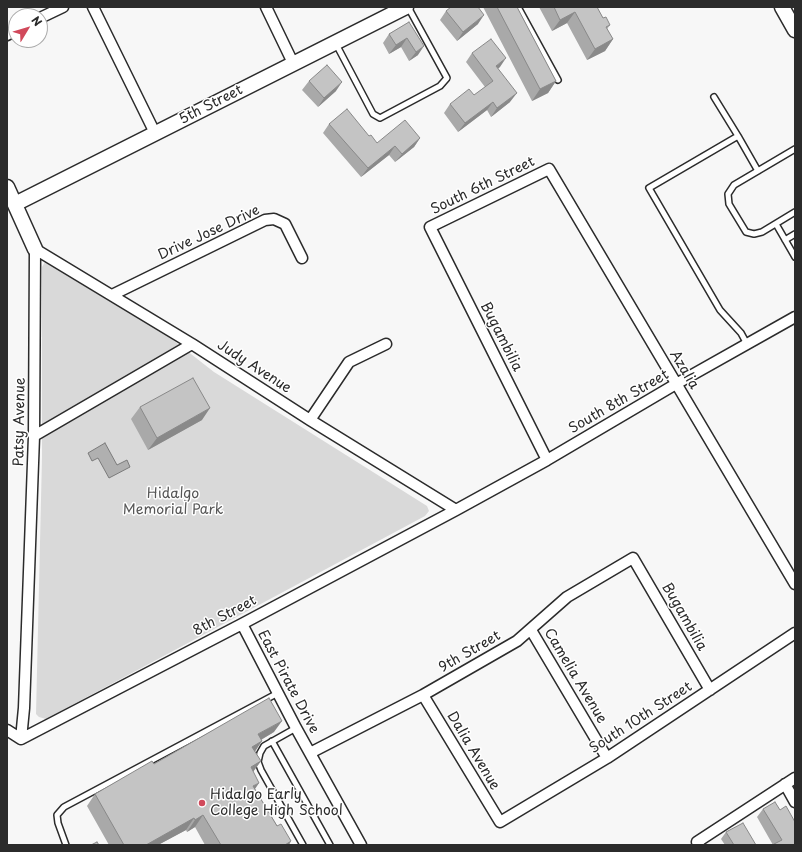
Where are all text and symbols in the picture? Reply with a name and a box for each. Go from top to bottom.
north arrow [8,8,48,48]
text: N [28,12,46,30]
street label: 5th Street [176,82,246,128]
street label: South 6th Street [428,154,538,218]
street label: Drive Jose Drive [155,202,263,264]
street label: Bugambilia [476,300,526,374]
street label: Judy Avenue [214,337,294,397]
street label: Azalia [666,347,702,393]
street label: South 8th Street [566,367,672,437]
street label: Patsy Avenue [11,377,29,467]
park label: Hidalgo Memorial Park [123,486,223,518]
street label: Bugambilia [658,580,710,654]
street label: 8th Street [190,592,260,640]
street label: Camelia Avenue [540,625,610,727]
street label: East Pirate Drive [254,628,322,736]
street label: 9th Street [436,628,504,676]
street label: South 10th Street [587,679,695,757]
street label: Dalia Avenue [443,709,503,793]
place label: Hidalgo Early College High School [210,787,343,820]
marker: Hidalgo Early College High School [197,798,207,808]

